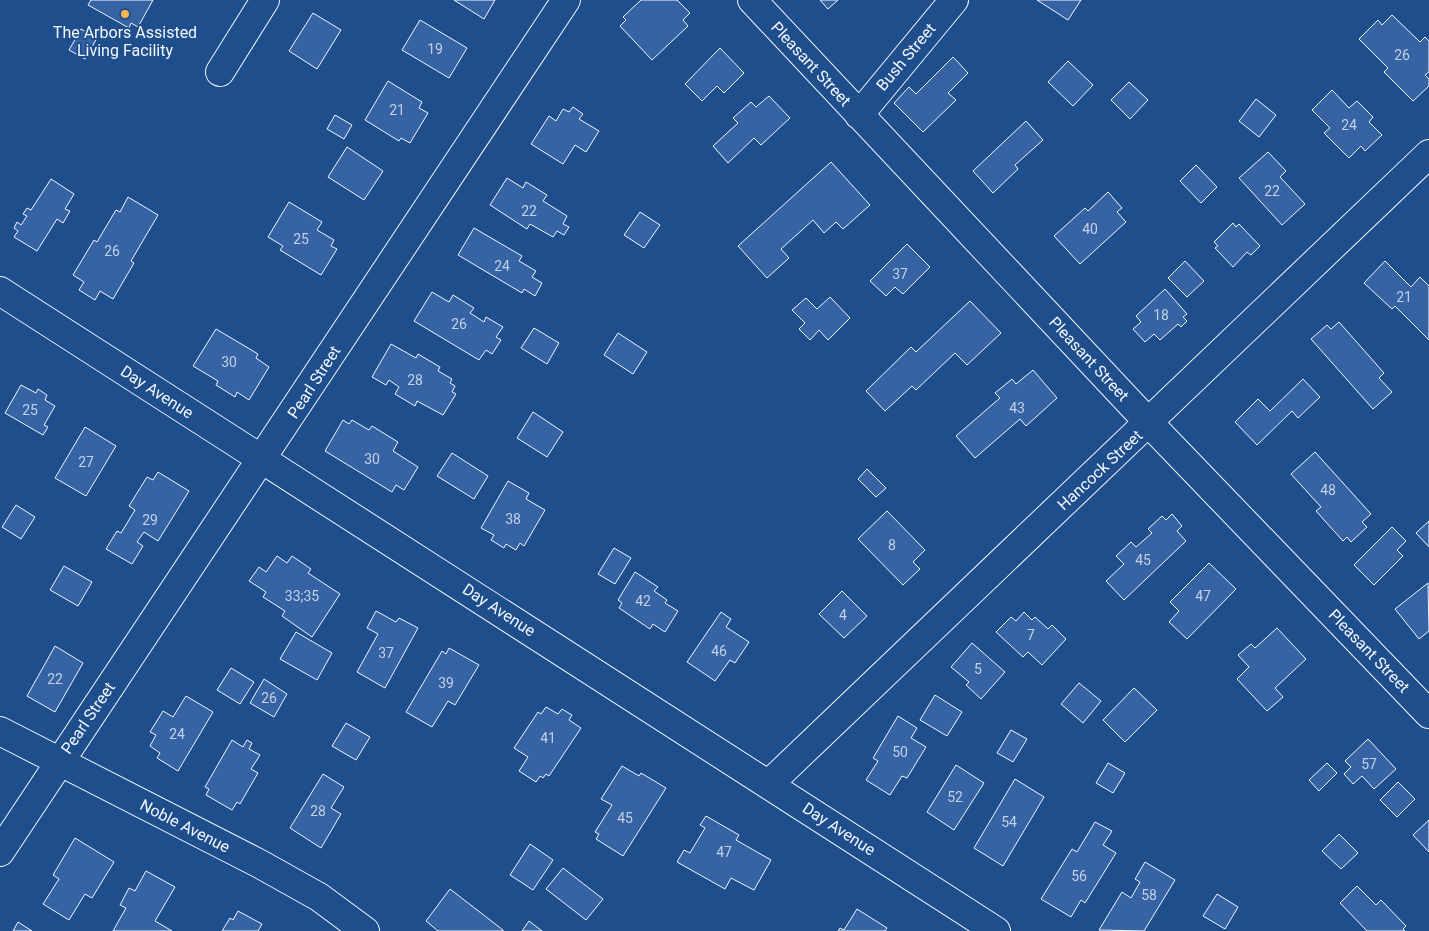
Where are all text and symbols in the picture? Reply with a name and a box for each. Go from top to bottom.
marker: The Arbors Assisted Living Facility [119,8,131,20]
street label: Pleasant Street [767,18,855,110]
street label: Bush Street [872,19,940,95]
place label: The Arbors Assisted Living Facility [53,23,197,60]
house number: 19 [427,41,443,57]
house number: 26 [1394,47,1410,63]
house number: 21 [389,102,405,118]
house number: 24 [1341,117,1357,133]
house number: 22 [1264,183,1280,199]
house number: 22 [521,203,537,219]
house number: 40 [1082,221,1098,237]
house number: 25 [293,231,309,247]
house number: 26 [104,243,120,259]
house number: 24 [494,258,510,274]
house number: 37 [892,266,908,282]
house number: 21 [1396,289,1412,305]
house number: 18 [1153,307,1169,323]
street label: Pleasant Street [1045,313,1133,405]
house number: 26 [451,316,467,332]
street label: Pearl Street [284,342,344,422]
house number: 30 [221,354,237,370]
street label: Day Avenue [117,361,197,423]
house number: 28 [407,372,423,388]
house number: 43 [1009,400,1025,416]
house number: 25 [22,402,38,418]
street label: Hancock Street [1054,426,1146,514]
house number: 30 [364,451,380,467]
house number: 27 [78,454,94,470]
house number: 48 [1320,482,1336,498]
house number: 38 [505,511,521,527]
house number: 29 [142,512,158,528]
house number: 8 [888,537,896,553]
house number: 45 [1135,552,1151,568]
street label: Day Avenue [459,579,539,641]
house number: 33;35 [285,588,319,604]
house number: 47 [1195,588,1211,604]
house number: 42 [635,593,651,609]
street label: Pleasant Street [1325,605,1413,697]
house number: 4 [839,607,847,623]
house number: 7 [1027,627,1035,643]
house number: 46 [711,643,727,659]
house number: 37 [378,645,394,661]
house number: 5 [974,661,982,677]
house number: 22 [47,671,63,687]
house number: 39 [438,675,454,691]
street label: Pearl Street [57,678,119,758]
house number: 26 [261,690,277,706]
house number: 24 [169,726,185,742]
house number: 41 [540,730,556,746]
house number: 50 [892,744,908,760]
house number: 57 [1361,756,1377,772]
house number: 52 [947,789,963,805]
street label: Noble Avenue [137,795,233,857]
street label: Day Avenue [799,798,879,860]
house number: 28 [310,803,326,819]
house number: 45 [617,810,633,826]
house number: 54 [1001,814,1017,830]
house number: 47 [716,844,732,860]
house number: 56 [1071,868,1087,884]
house number: 58 [1141,887,1157,903]

